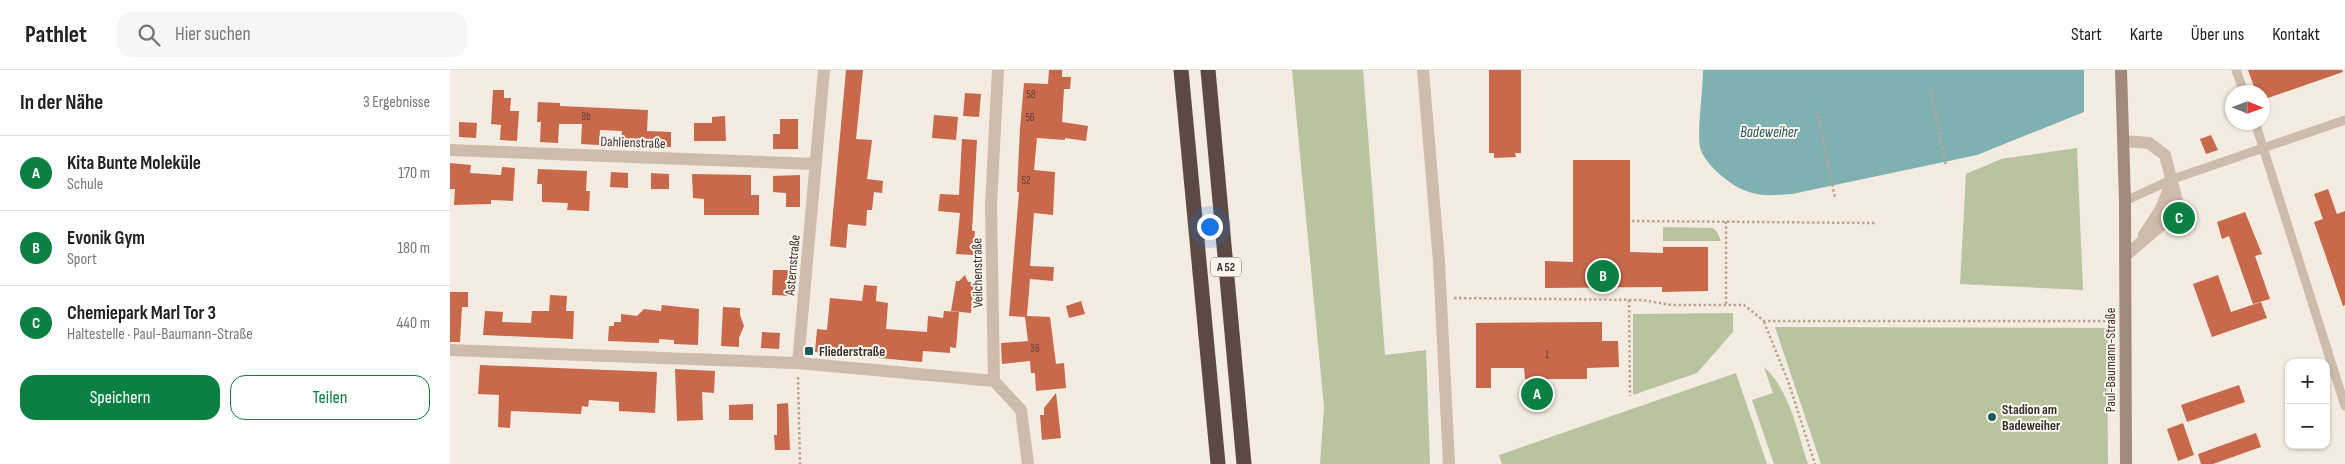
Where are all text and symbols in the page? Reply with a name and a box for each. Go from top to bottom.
search box [117,12,467,57]
text: Pathlet [25,20,87,49]
icon: search [135,21,163,49]
text: Hier suchen [175,23,251,46]
text: Start [2071,24,2102,45]
text: Karte [2130,24,2163,45]
text: Über uns [2191,24,2244,45]
text: Kontakt [2272,24,2320,45]
north arrow [2225,85,2270,130]
house number: 58 [1026,88,1036,101]
text: In der Nähe [20,90,103,115]
text: 3 Ergebnisse [363,93,430,112]
house number: 9b [581,110,591,123]
house number: 56 [1025,111,1035,124]
water label: Badeweiher [1740,123,1799,142]
street label: Dahlienstraße [600,133,666,152]
text: Kita Bunte Moleküle [67,152,201,175]
text: A [32,164,40,183]
text: 170 m [398,164,430,183]
house number: 52 [1022,174,1031,187]
text: Schule [67,175,103,194]
pin: C [2163,199,2195,237]
your location [1197,214,1223,240]
text: Evonik Gym [67,227,145,250]
street label: Asternstraße [781,234,804,297]
street label: Veilchenstraße [968,238,987,308]
text: B [32,239,40,258]
text: 180 m [397,239,430,258]
text: Sport [67,250,97,269]
pin: B [1587,257,1619,295]
road number: A 52 [1211,258,1241,276]
text: Chemiepark Marl Tor 3 [67,302,216,325]
street label: Paul-Baumann-Straße [2102,308,2119,412]
text: C [32,314,40,333]
text: 440 m [397,314,430,333]
text: Haltestelle · Paul-Baumann-Straße [67,325,253,344]
house number: 36 [1030,342,1040,355]
place label: Fliederstraße [819,343,885,360]
marker: Fliederstraße [803,345,815,357]
house number: 1 [1545,348,1549,361]
map controls [2285,359,2330,449]
button: + [2285,359,2330,404]
button: Speichern [20,375,220,420]
button: Teilen [230,375,430,420]
pin: A [1521,375,1553,413]
place label: Stadion am Badeweiher [2002,401,2061,434]
button: − [2285,404,2330,449]
marker: Stadion am Badeweiher [1986,411,1998,423]

